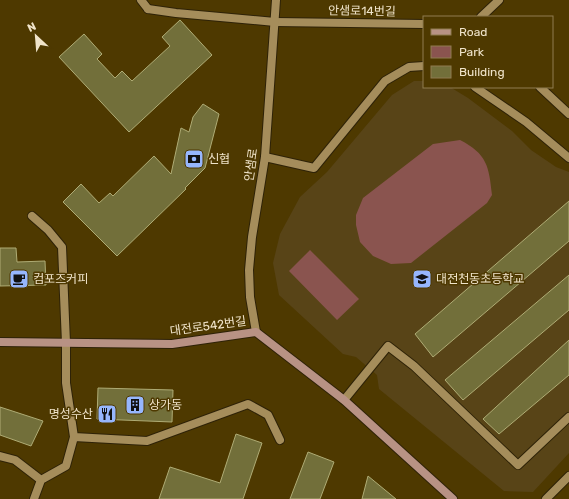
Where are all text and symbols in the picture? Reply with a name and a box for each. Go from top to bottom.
street label: 안샘로14번길 [328,3,396,19]
north arrow [16,16,56,56]
legend [423,16,553,88]
text: N [25,20,38,35]
text: Road [459,25,487,39]
text: Park [459,45,485,59]
text: Building [459,65,505,79]
bank icon: 신협 [183,148,205,170]
street label: 안샘로 [242,148,260,182]
place label: 신협 [208,152,230,166]
cafe icon: 컴포즈커피 [8,268,30,290]
school or university icon: 대전천동초등학교 [411,268,433,290]
place label: 컴포즈커피 [33,272,88,286]
place label: 대전천동초등학교 [436,272,524,286]
street label: 대전로542번길 [169,314,247,338]
building icon: 상가동 [124,394,146,416]
place label: 상가동 [149,398,182,412]
restaurant icon: 명성수산 [96,403,118,425]
place label: 명성수산 [49,407,93,421]

